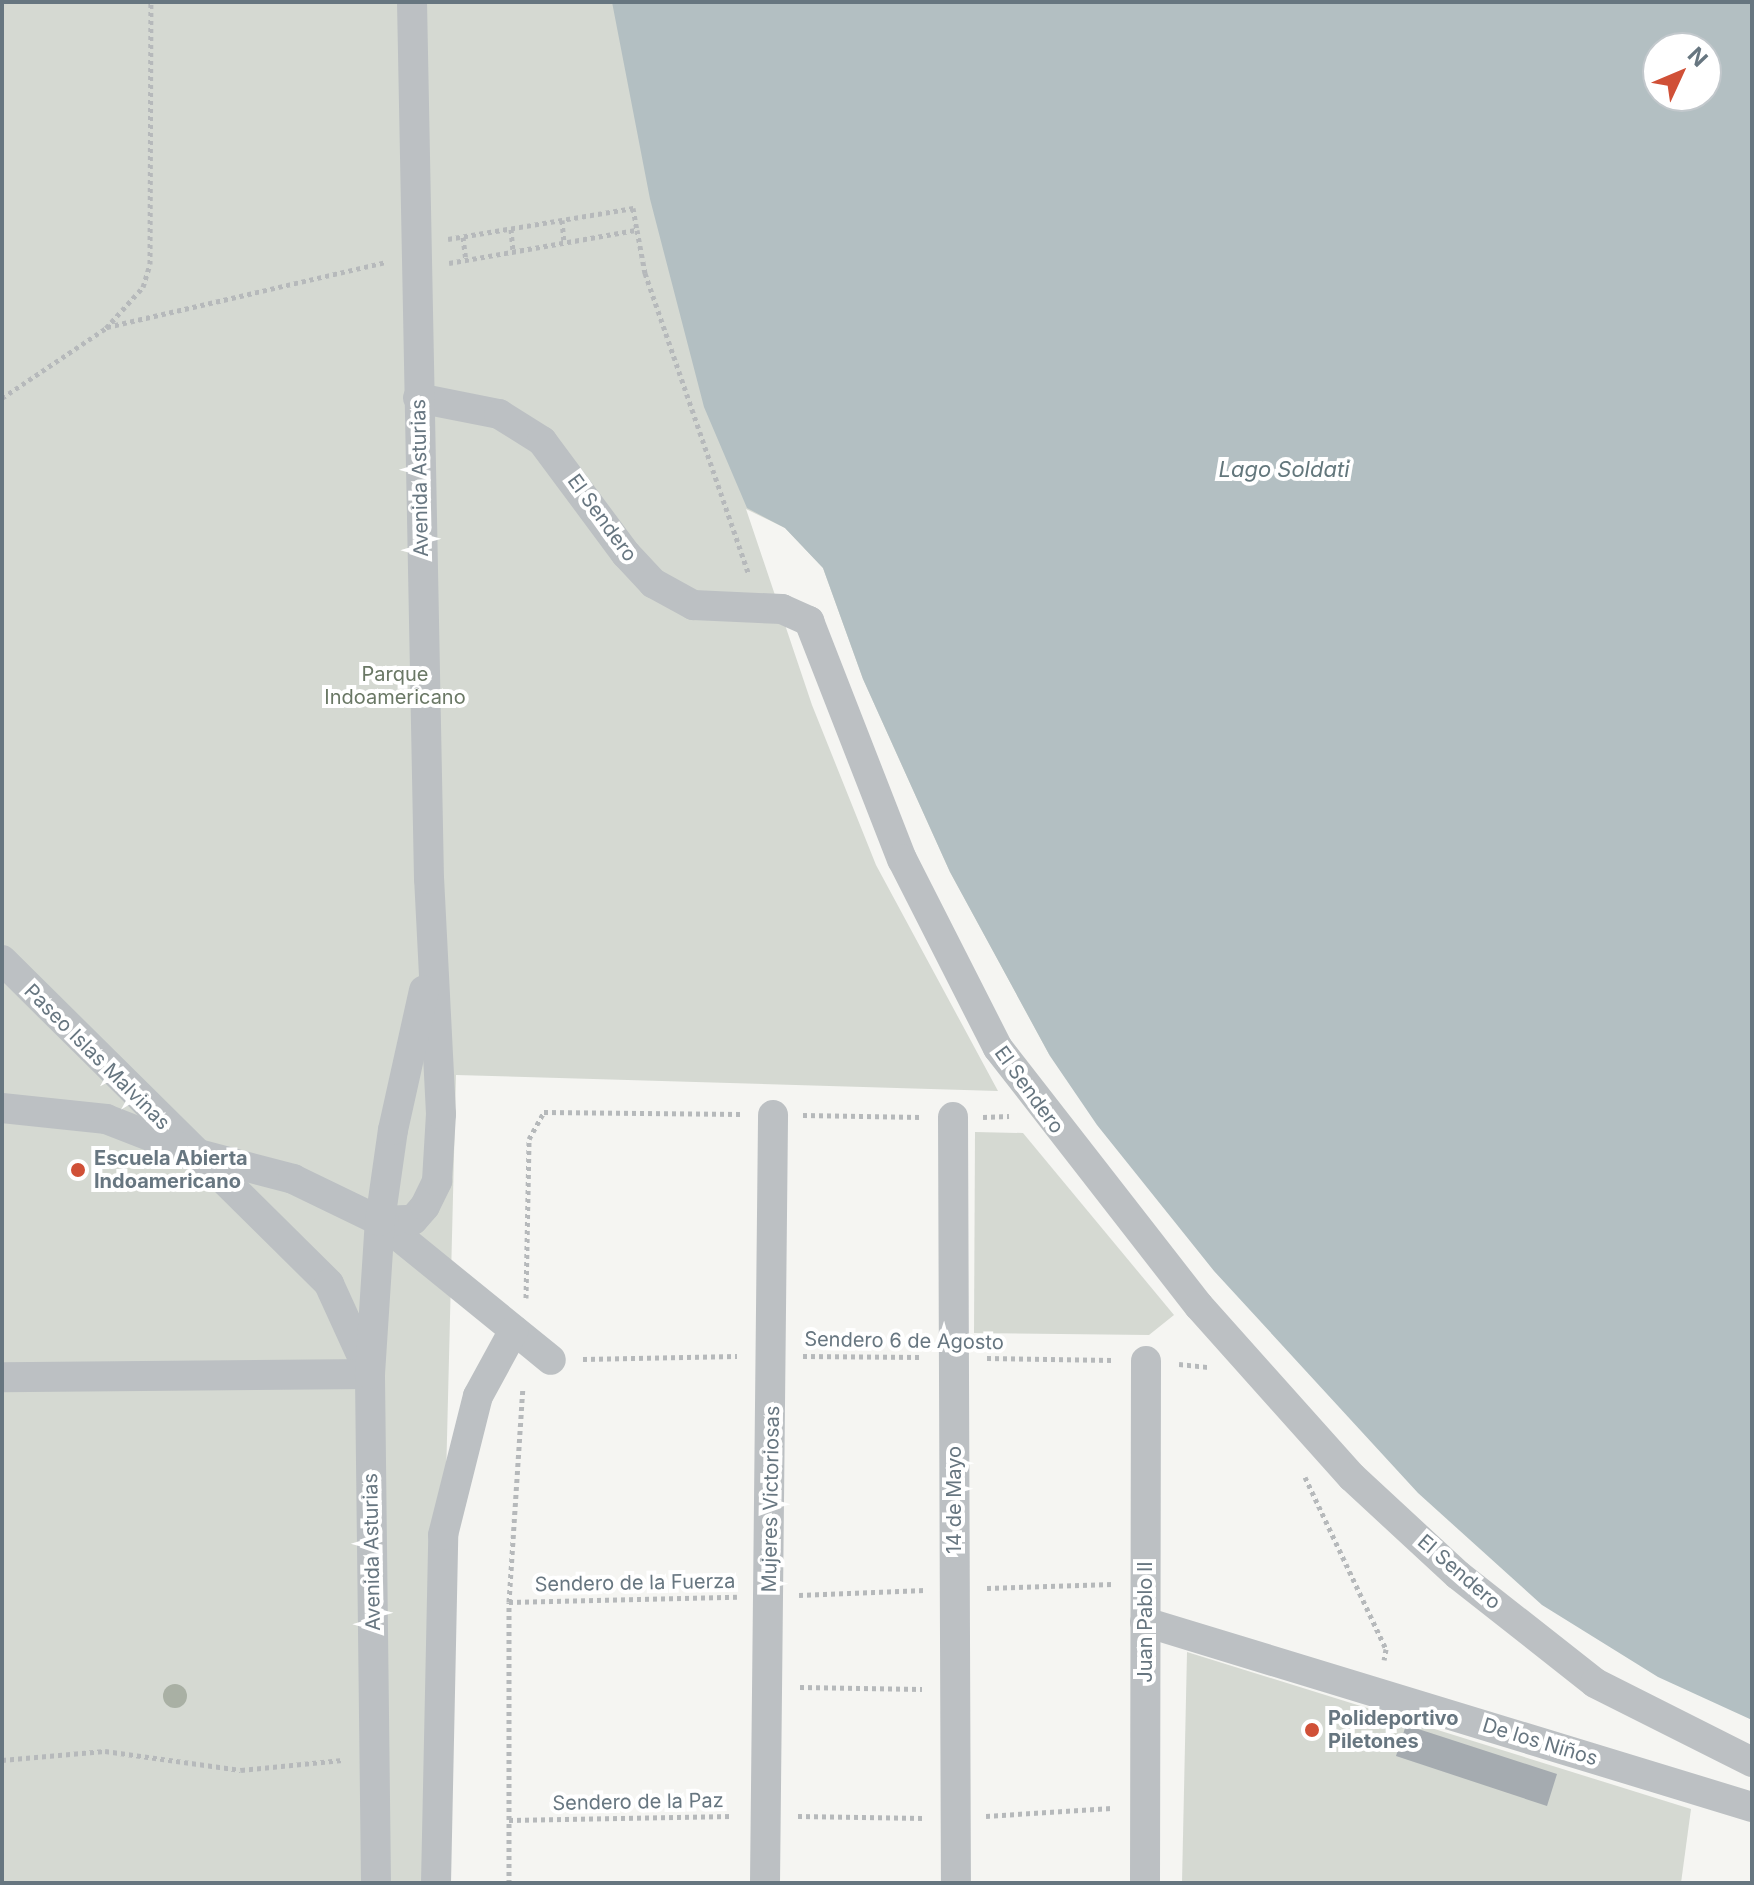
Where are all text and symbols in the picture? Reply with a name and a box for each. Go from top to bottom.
north arrow [1642,32,1722,112]
text: N [1683,42,1713,72]
street label: Avenida Asturias [407,399,433,557]
water label: Lago Soldati [1219,457,1349,483]
street label: El Sendero [562,470,642,566]
park label: Parque Indoamericano [324,663,466,710]
street label: Paseo Islas Malvinas [19,979,175,1135]
street label: El Sendero [989,1042,1069,1138]
place label: Escuela Abierta Indoamericano [94,1146,248,1193]
marker: Escuela Abierta Indoamericano [69,1161,87,1179]
street label: Sendero 6 de Agosto [804,1327,1004,1355]
street label: Mujeres Victoriosas [757,1405,785,1593]
street label: 14 de Mayo [942,1446,966,1554]
street label: Avenida Asturias [359,1473,385,1631]
street label: El Sendero [1413,1530,1505,1614]
street label: Juan Pablo II [1133,1561,1157,1683]
street label: Sendero de la Fuerza [534,1569,736,1597]
place label: Polideportivo Piletones [1328,1706,1458,1753]
street label: De los Niños [1480,1713,1600,1771]
marker: Polideportivo Piletones [1303,1721,1321,1739]
street label: Sendero de la Paz [552,1789,724,1815]

